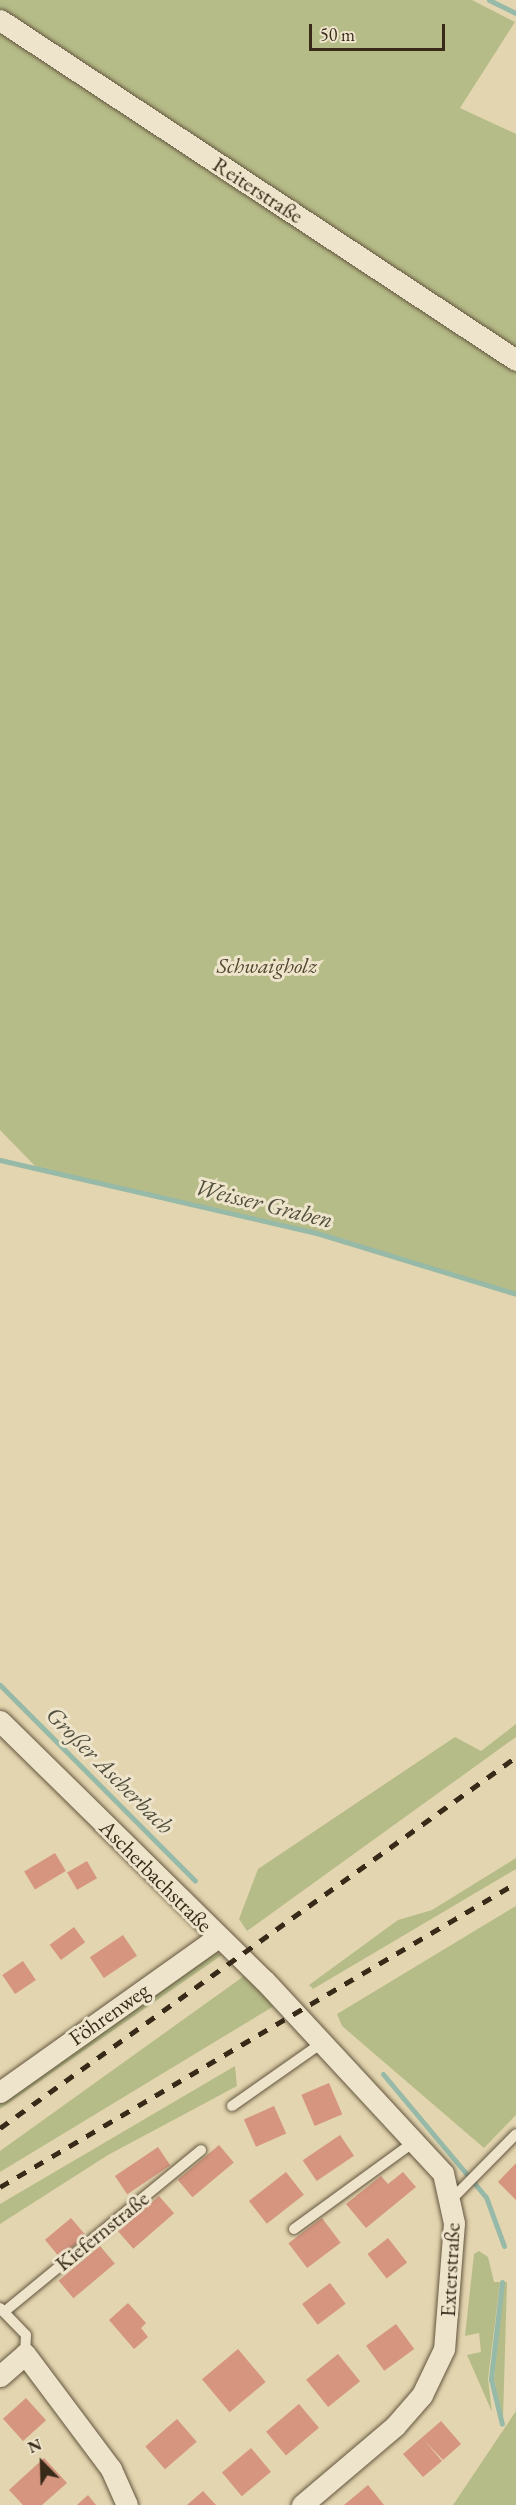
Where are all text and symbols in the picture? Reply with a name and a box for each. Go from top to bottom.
scale bar [312,12,448,50]
text: 50 m [320,23,355,46]
street label: Reiterstraße [208,151,308,229]
park label: Schwaigholz [217,953,317,979]
water label: Weisser Graben [192,1172,336,1234]
water label: Großer Ascherbach [40,1700,180,1840]
street label: Ascherbachstraße [94,1814,218,1938]
street label: Föhrenweg [64,1977,154,2051]
street label: Kiefernstraße [50,2185,154,2277]
street label: Exterstraße [434,2222,466,2318]
north arrow [12,2433,72,2493]
text: N [25,2434,45,2458]

